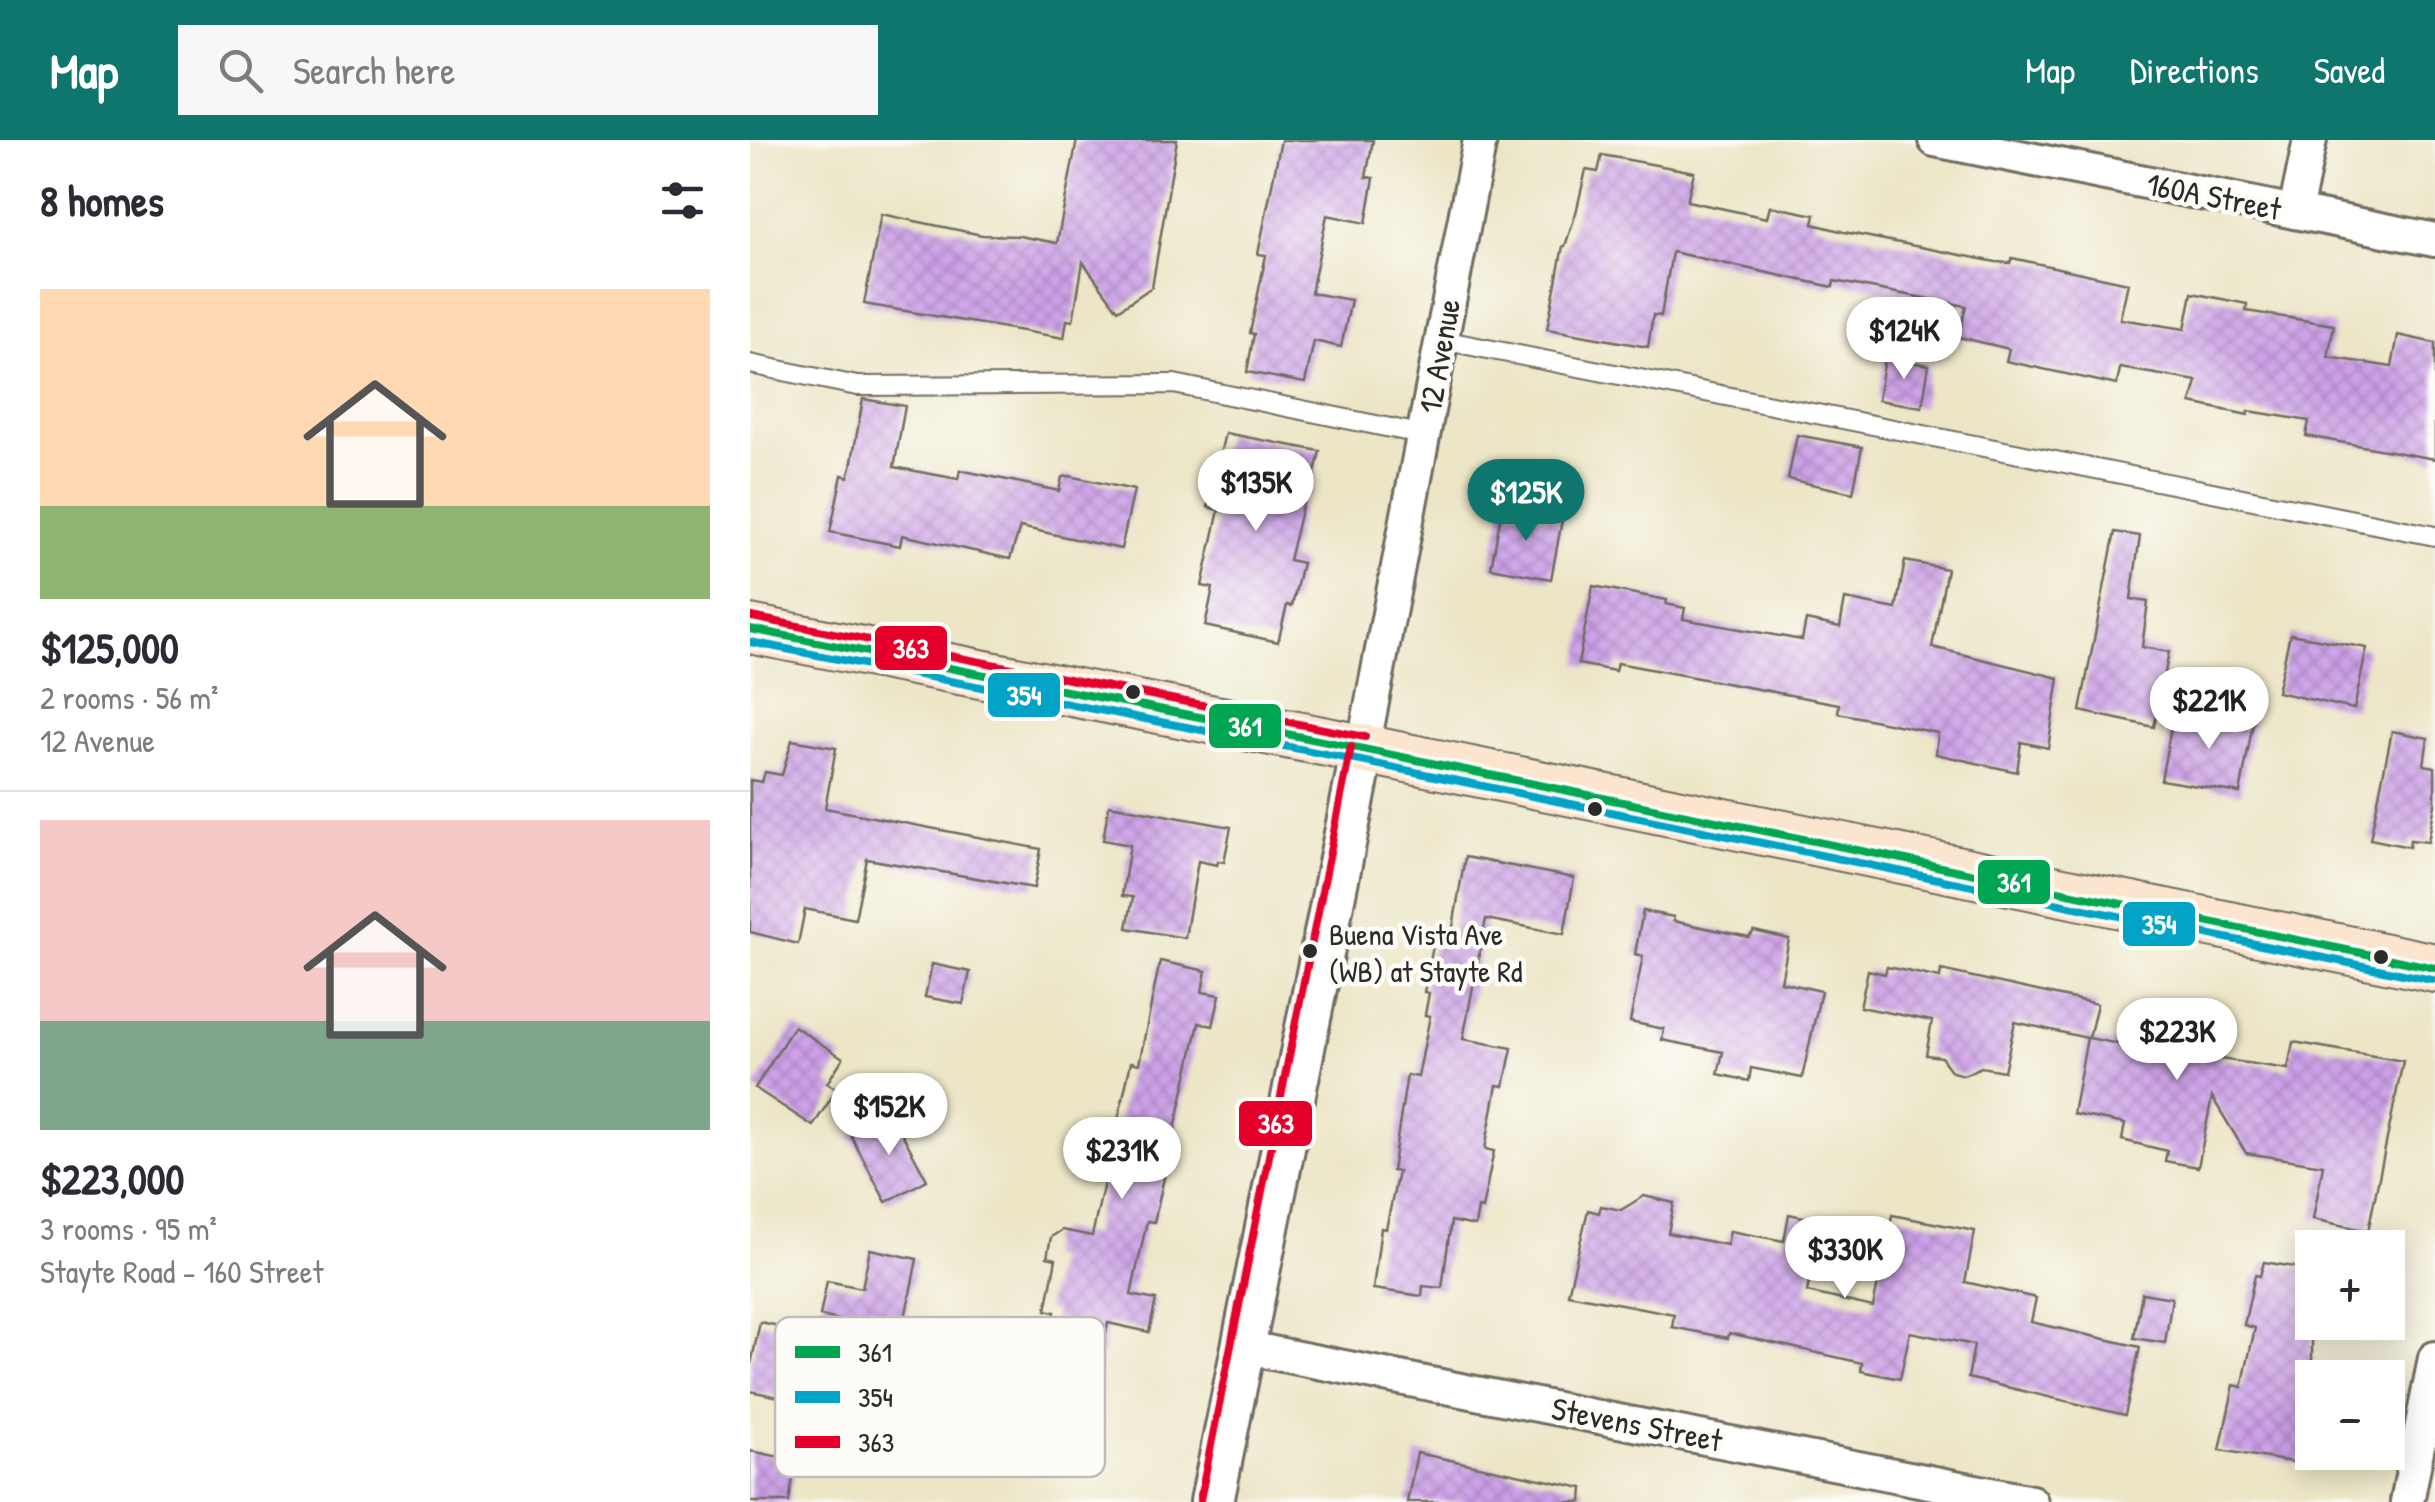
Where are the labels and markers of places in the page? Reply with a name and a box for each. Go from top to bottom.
pin: $124K [1834,297,1974,382]
pin: $135K [1186,449,1326,534]
pin: $125K [1456,459,1596,544]
pin: $221K [2139,667,2279,752]
unlabelled marker [1123,682,1143,702]
unlabelled marker [1585,799,1605,819]
place label: Buena Vista Ave (WB) at Stayte Rd [1329,914,1523,991]
marker: Buena Vista Ave (WB) at Stayte Rd [1300,941,1320,961]
unlabelled marker [2371,947,2391,967]
pin: $223K [2107,998,2247,1083]
pin: $152K [819,1073,959,1158]
pin: $231K [1052,1117,1192,1202]
pin: $330K [1775,1216,1915,1301]

